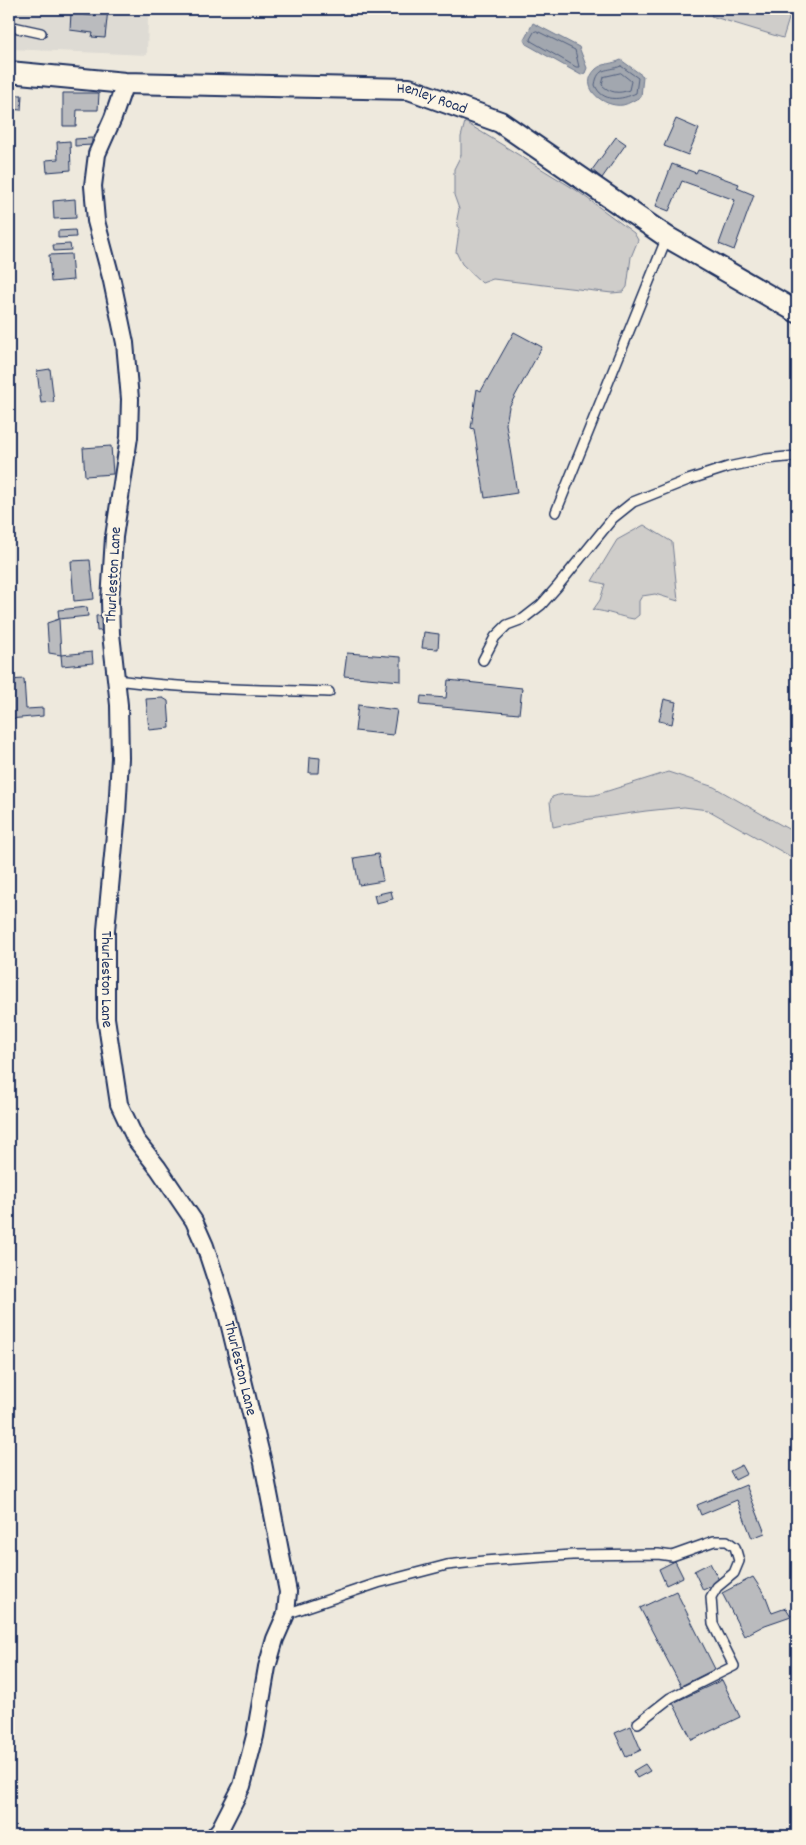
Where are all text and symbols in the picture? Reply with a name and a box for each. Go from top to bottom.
street label: Henley Road [396,77,470,121]
street label: Thurleston Lane [100,526,128,624]
street label: Thurleston Lane [94,931,119,1029]
street label: Thurleston Lane [218,1319,263,1418]

